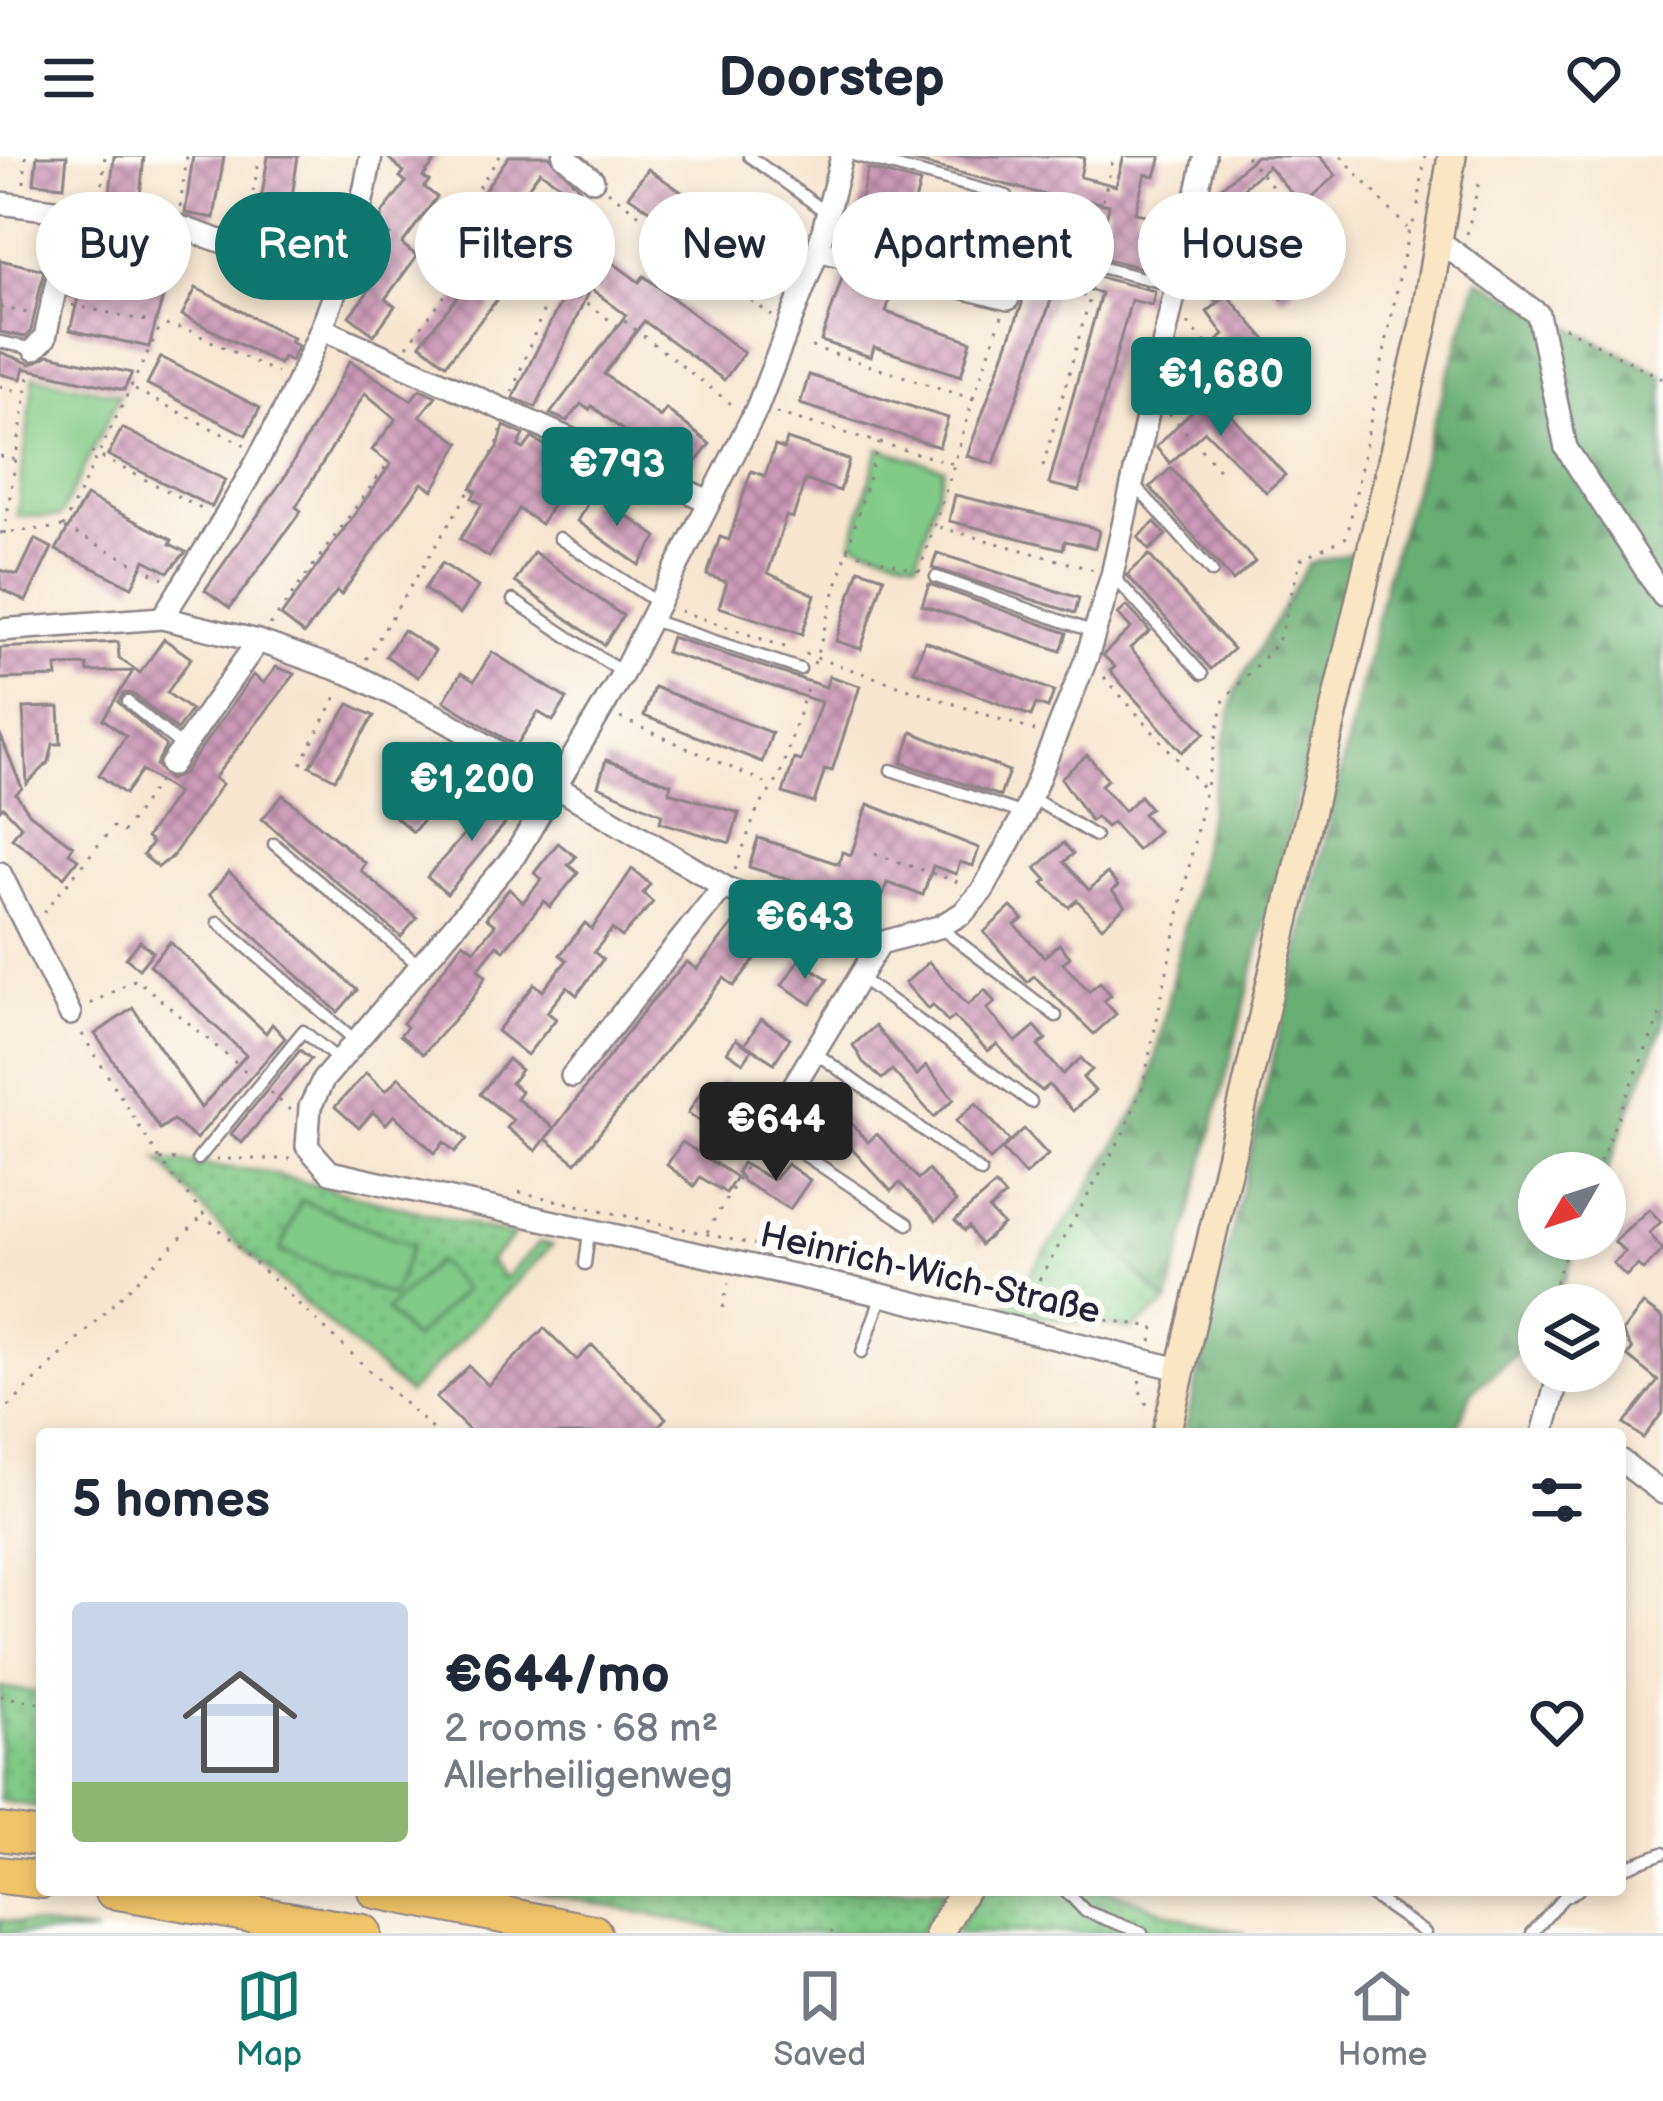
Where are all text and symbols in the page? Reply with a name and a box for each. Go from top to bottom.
icon: menu [36,45,102,111]
icon: heart [1561,45,1627,111]
text: Doorstep [718,46,945,111]
chip: Buy [36,192,191,300]
chip: Rent [215,192,391,300]
chip: Filters [415,192,615,300]
chip: New [639,192,808,300]
chip: Apartment [832,192,1114,300]
chip: House [1138,192,1346,300]
pin: €1,680 [1123,337,1319,439]
text: €1,680 [1158,352,1284,399]
pin: €793 [546,427,688,529]
text: €793 [569,442,665,489]
pin: €1,200 [374,742,570,844]
text: €1,200 [409,757,535,804]
pin: €643 [734,880,876,982]
text: €643 [756,895,854,942]
pin: €644 [705,1082,847,1184]
text: €644 [727,1097,825,1144]
north arrow [1518,1152,1626,1260]
map controls [1518,1152,1626,1392]
street label: Heinrich-Wich-Straße [756,1214,1104,1334]
button: layers [1518,1284,1626,1392]
icon: filters [1524,1467,1590,1533]
text: 5 homes [72,1470,270,1531]
text: €644/mo [444,1645,670,1706]
icon: home [168,1650,312,1794]
icon: heart [1524,1689,1590,1755]
text: 2 rooms · 68 m² [444,1706,718,1753]
text: Allerheiligenweg [444,1753,733,1800]
tab: Map [236,1963,302,2075]
tab: Saved [773,1963,866,2075]
tab: Home [1338,1963,1427,2075]

